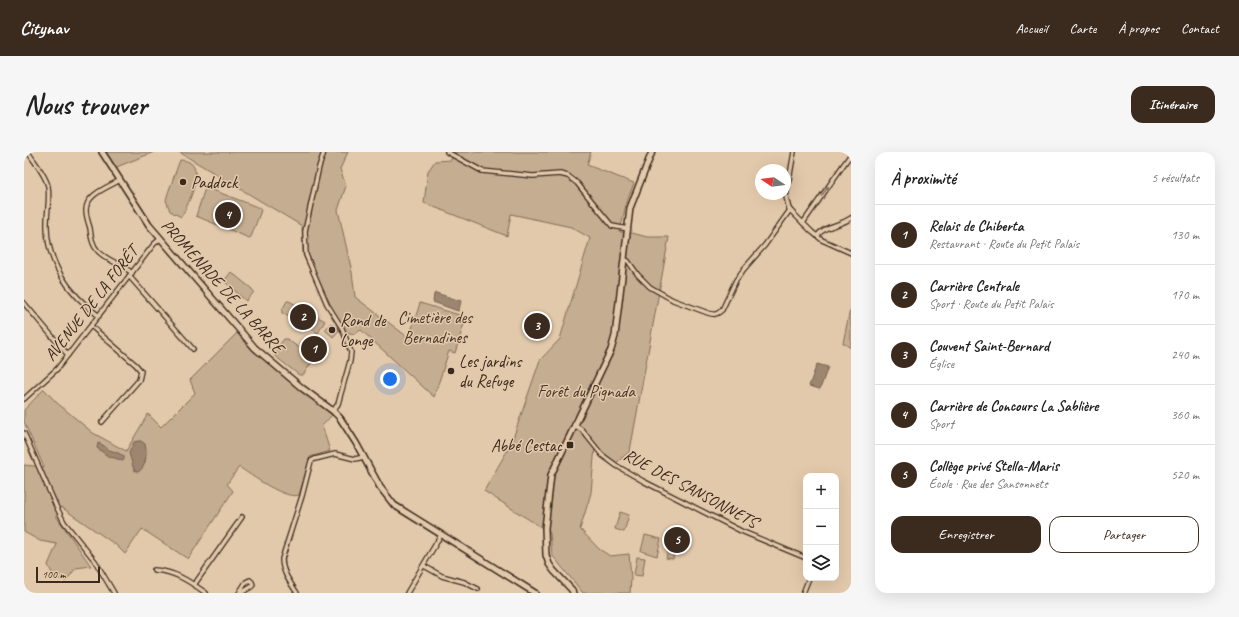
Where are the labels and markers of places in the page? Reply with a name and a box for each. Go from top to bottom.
place label: Paddock [191,172,239,193]
marker: Paddock [178,177,188,187]
pin: 4 [215,200,241,230]
pin: 2 [290,302,316,332]
place label: Rond de Longe [340,310,387,351]
pin: 3 [524,311,550,341]
marker: Rond de Longe [327,325,337,335]
pin: 1 [301,334,327,364]
place label: Les jardins du Refuge [459,351,524,392]
marker: Les jardins du Refuge [446,366,456,376]
place label: Abbé Cestac [491,435,563,456]
marker: Abbé Cestac [565,440,575,450]
pin: 5 [664,525,690,555]

